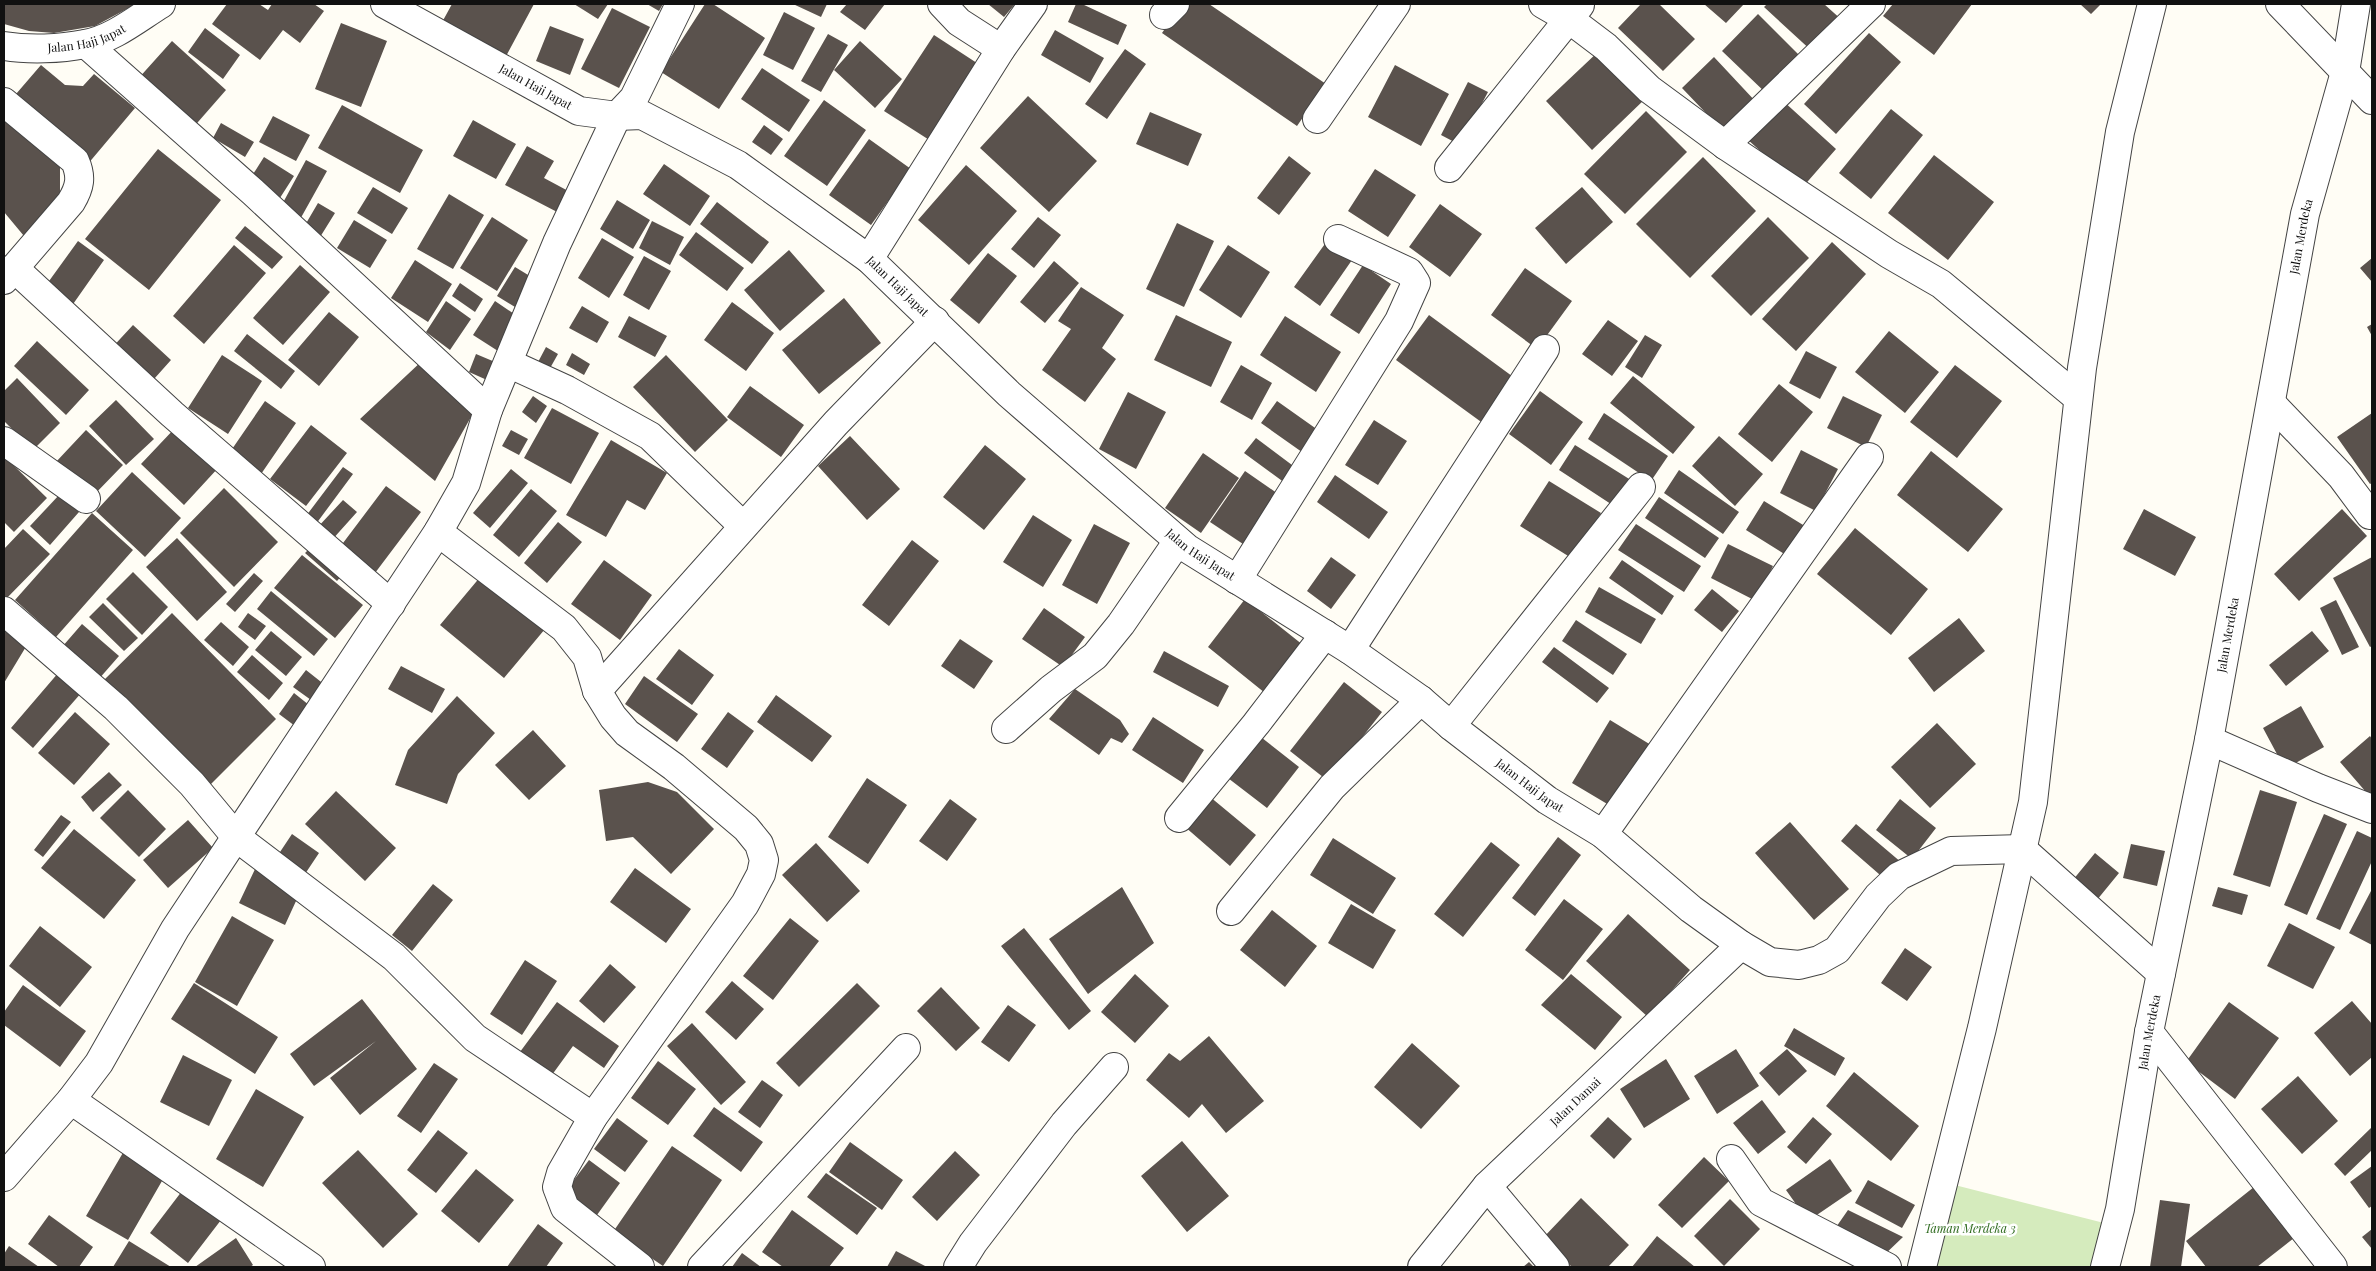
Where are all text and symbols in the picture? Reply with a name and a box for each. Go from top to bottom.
street label: Jalan Haji Japat [46,19,129,55]
street label: Jalan Haji Japat [496,59,576,113]
street label: Jalan Merdeka [2285,197,2316,276]
street label: Jalan Haji Japat [863,251,933,320]
street label: Jalan Haji Japat [1162,524,1239,584]
street label: Jalan Merdeka [2212,596,2242,675]
street label: Jalan Haji Japat [1492,754,1568,816]
street label: Jalan Merdeka [2134,993,2163,1072]
street label: Jalan Damai [1545,1073,1604,1130]
park label: Taman Merdeka 3 [1924,1220,2016,1236]

